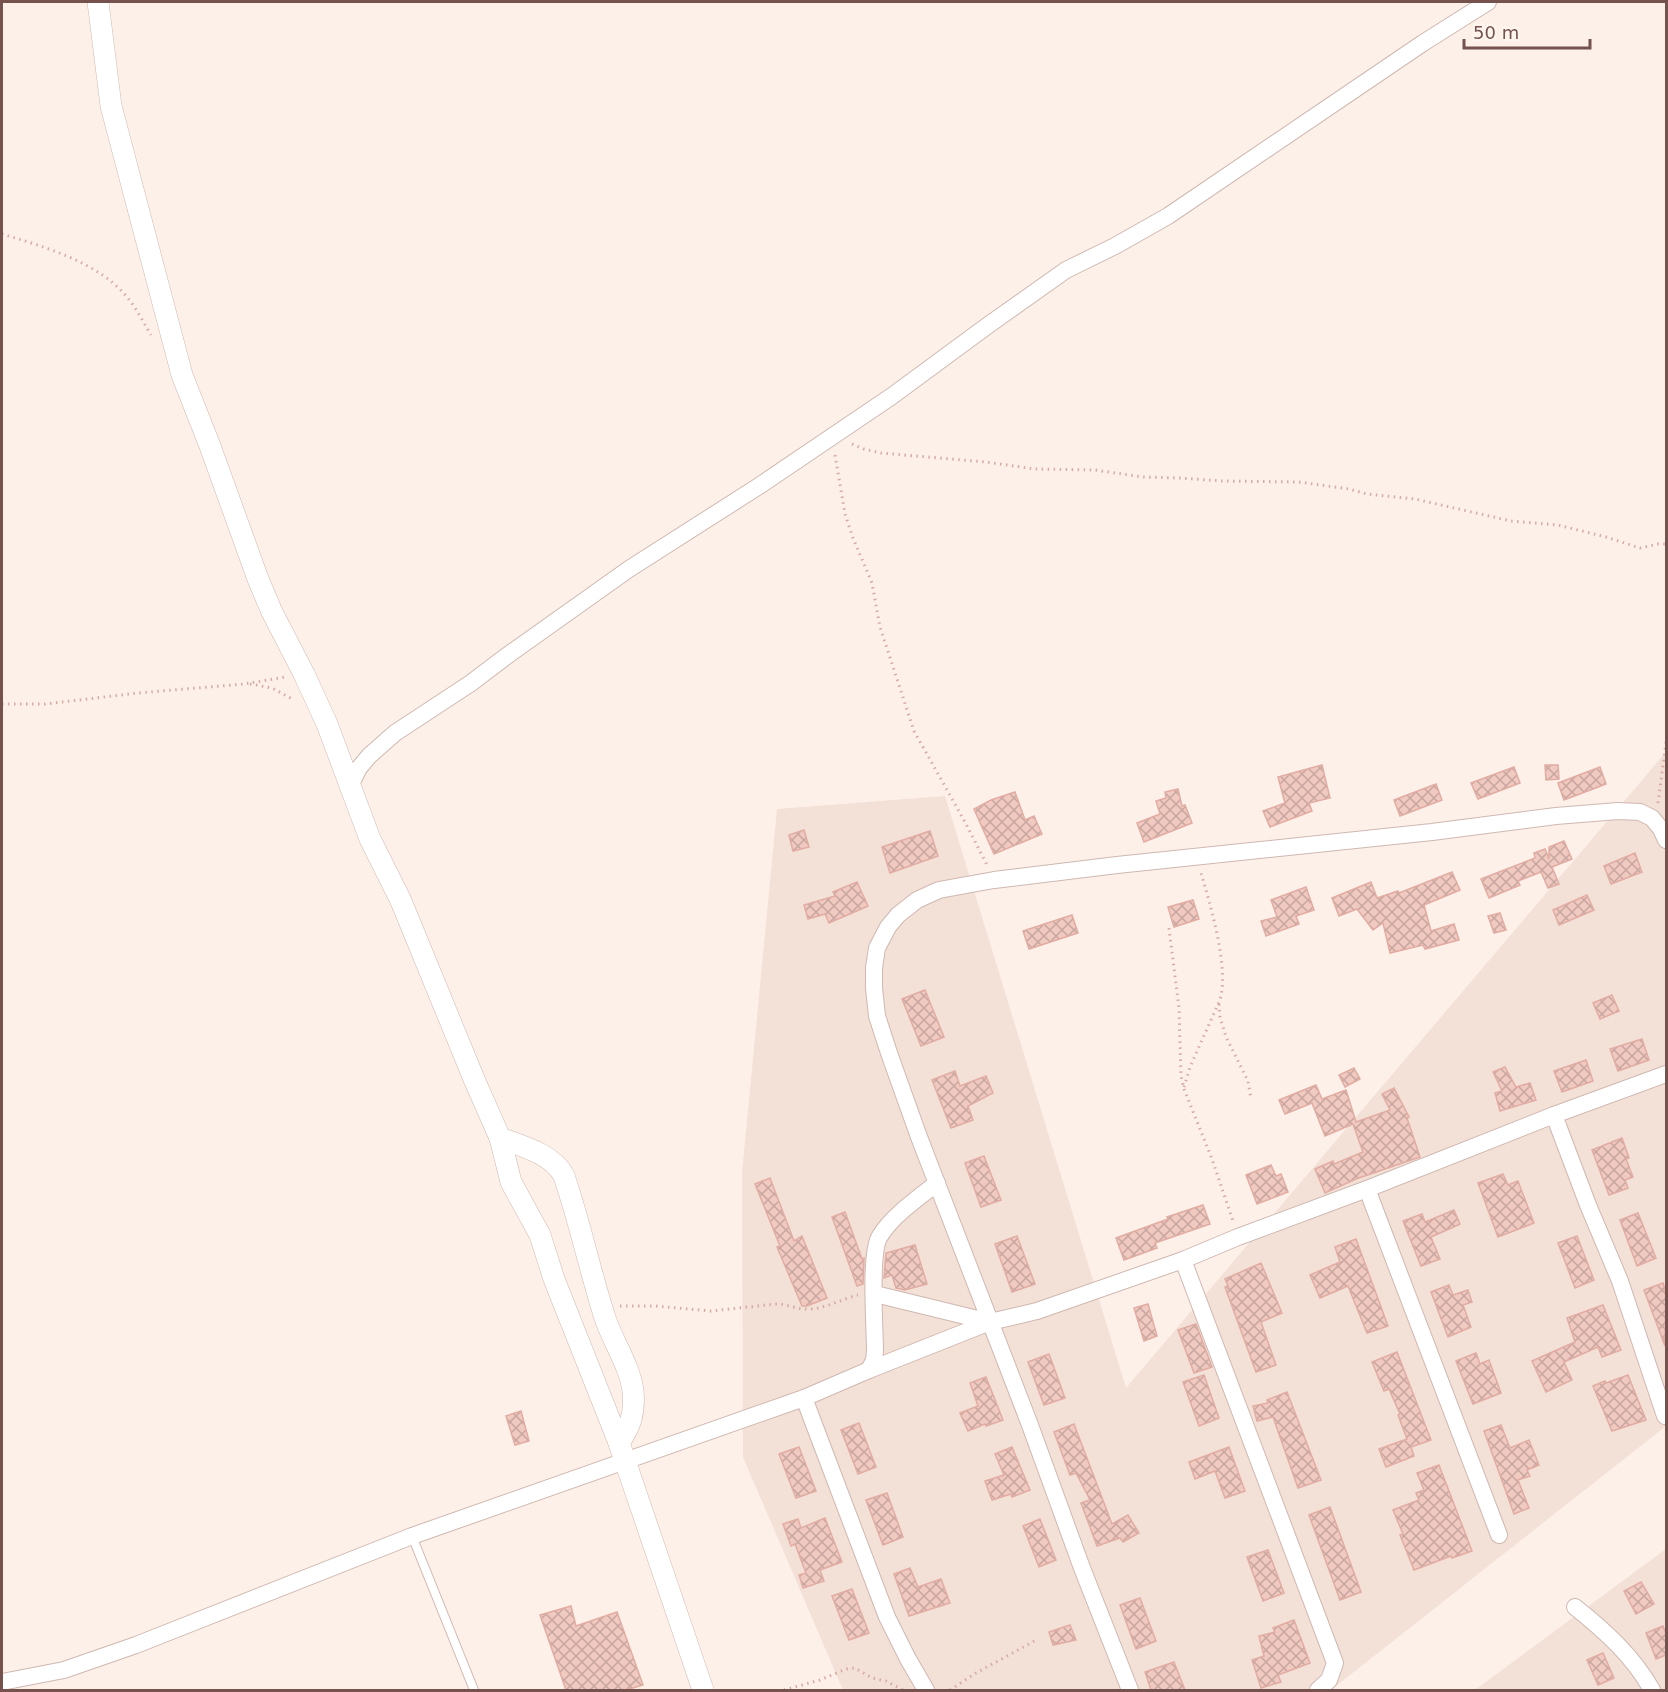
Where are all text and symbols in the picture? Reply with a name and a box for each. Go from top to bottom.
scale bar [1464,12,1590,50]
text: 50 m [1473,22,1519,43]

